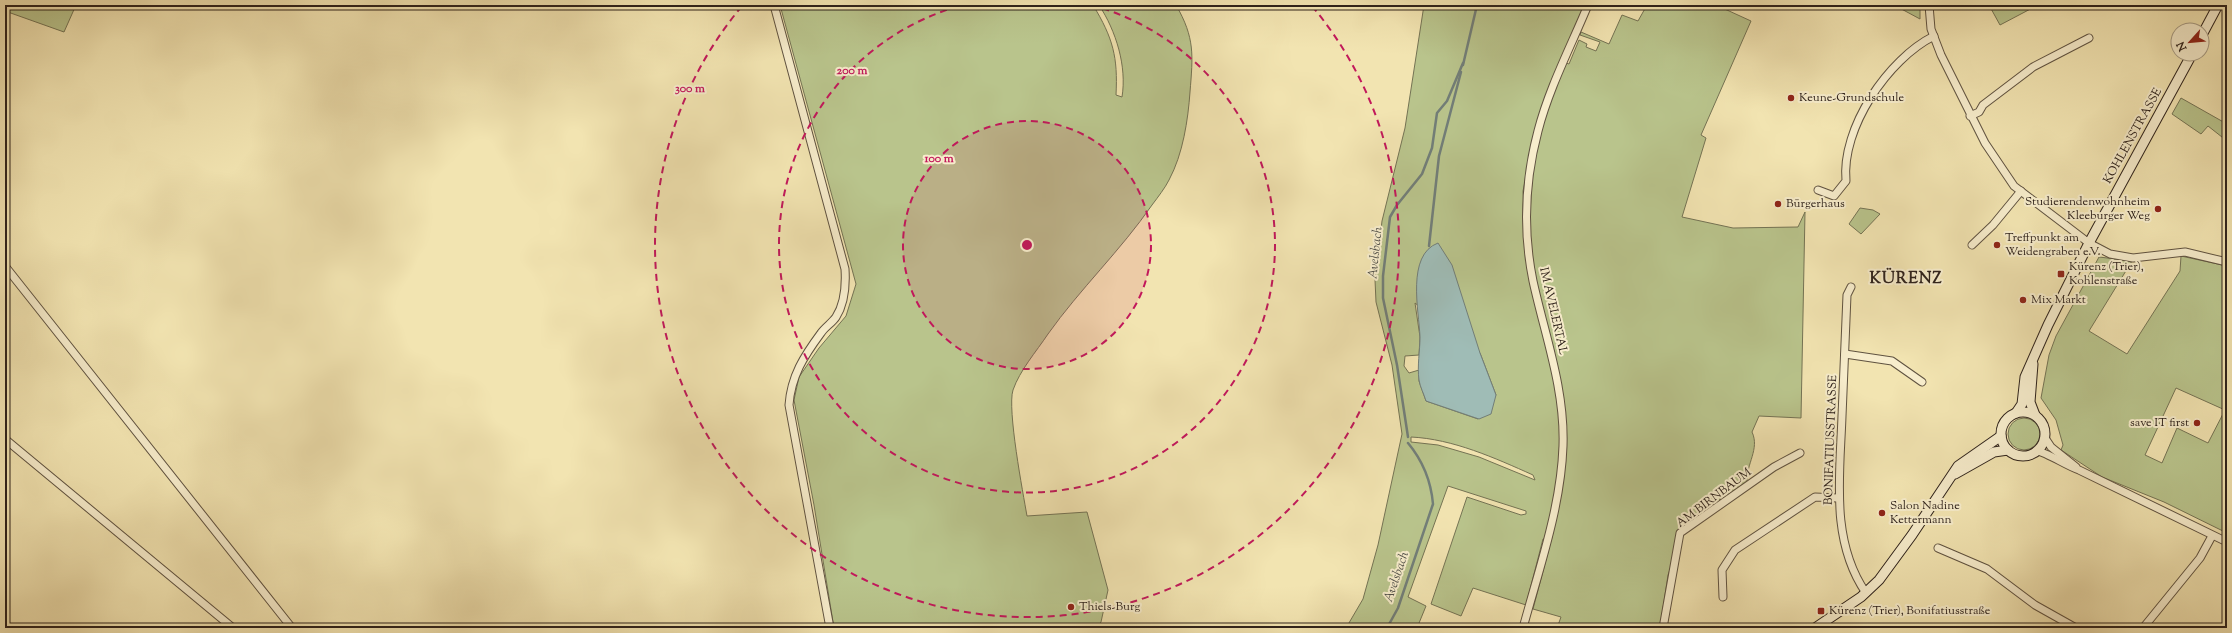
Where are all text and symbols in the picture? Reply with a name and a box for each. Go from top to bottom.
north arrow [2170,22,2210,62]
text: N [2173,38,2192,55]
text: 200 m [837,62,867,80]
text: 300 m [675,80,705,98]
street label: KOHLENSTRASSE [2099,84,2167,187]
place label: Keune-Grundschule [1799,89,1904,107]
marker: Keune-Grundschule [1786,93,1796,103]
text: 100 m [923,150,954,168]
place label: Studierendenwohnheim Kleeburger Weg [2025,193,2150,225]
place label: Bürgerhaus [1786,195,1845,213]
marker: Bürgerhaus [1773,199,1783,209]
marker: Studierendenwohnheim Kleeburger Weg [2153,204,2163,214]
water label: Avelsbach [1364,225,1388,280]
place label: Treffpunkt am Weidengraben e.V. [2005,229,2101,261]
centre of rings [1020,238,1034,252]
marker: Treffpunkt am Weidengraben e.V. [1992,240,2002,250]
place label: Kürenz (Trier), Kohlenstraße [2069,258,2144,290]
street label: IM AVELERTAL [1534,266,1572,356]
district label: KÜRENZ [1869,267,1943,291]
marker: Kürenz (Trier), Kohlenstraße [2056,269,2066,279]
place label: Mix Markt [2031,291,2086,309]
marker: Mix Markt [2018,295,2028,305]
street label: BONIFATIUSSTRASSE [1820,374,1842,505]
place label: save IT first [2130,414,2189,432]
marker: save IT first [2192,418,2202,428]
street label: AM BIRNBAUM [1673,464,1755,532]
place label: Salon Nadine Kettermann [1890,497,1960,529]
marker: Salon Nadine Kettermann [1877,508,1887,518]
water label: Avelsbach [1380,549,1414,605]
place label: Thiels-Burg [1079,598,1140,616]
marker: Thiels-Burg [1066,602,1076,612]
place label: Kürenz (Trier), Bonifatiusstraße [1829,602,1991,620]
marker: Kürenz (Trier), Bonifatiusstraße [1816,606,1826,616]

